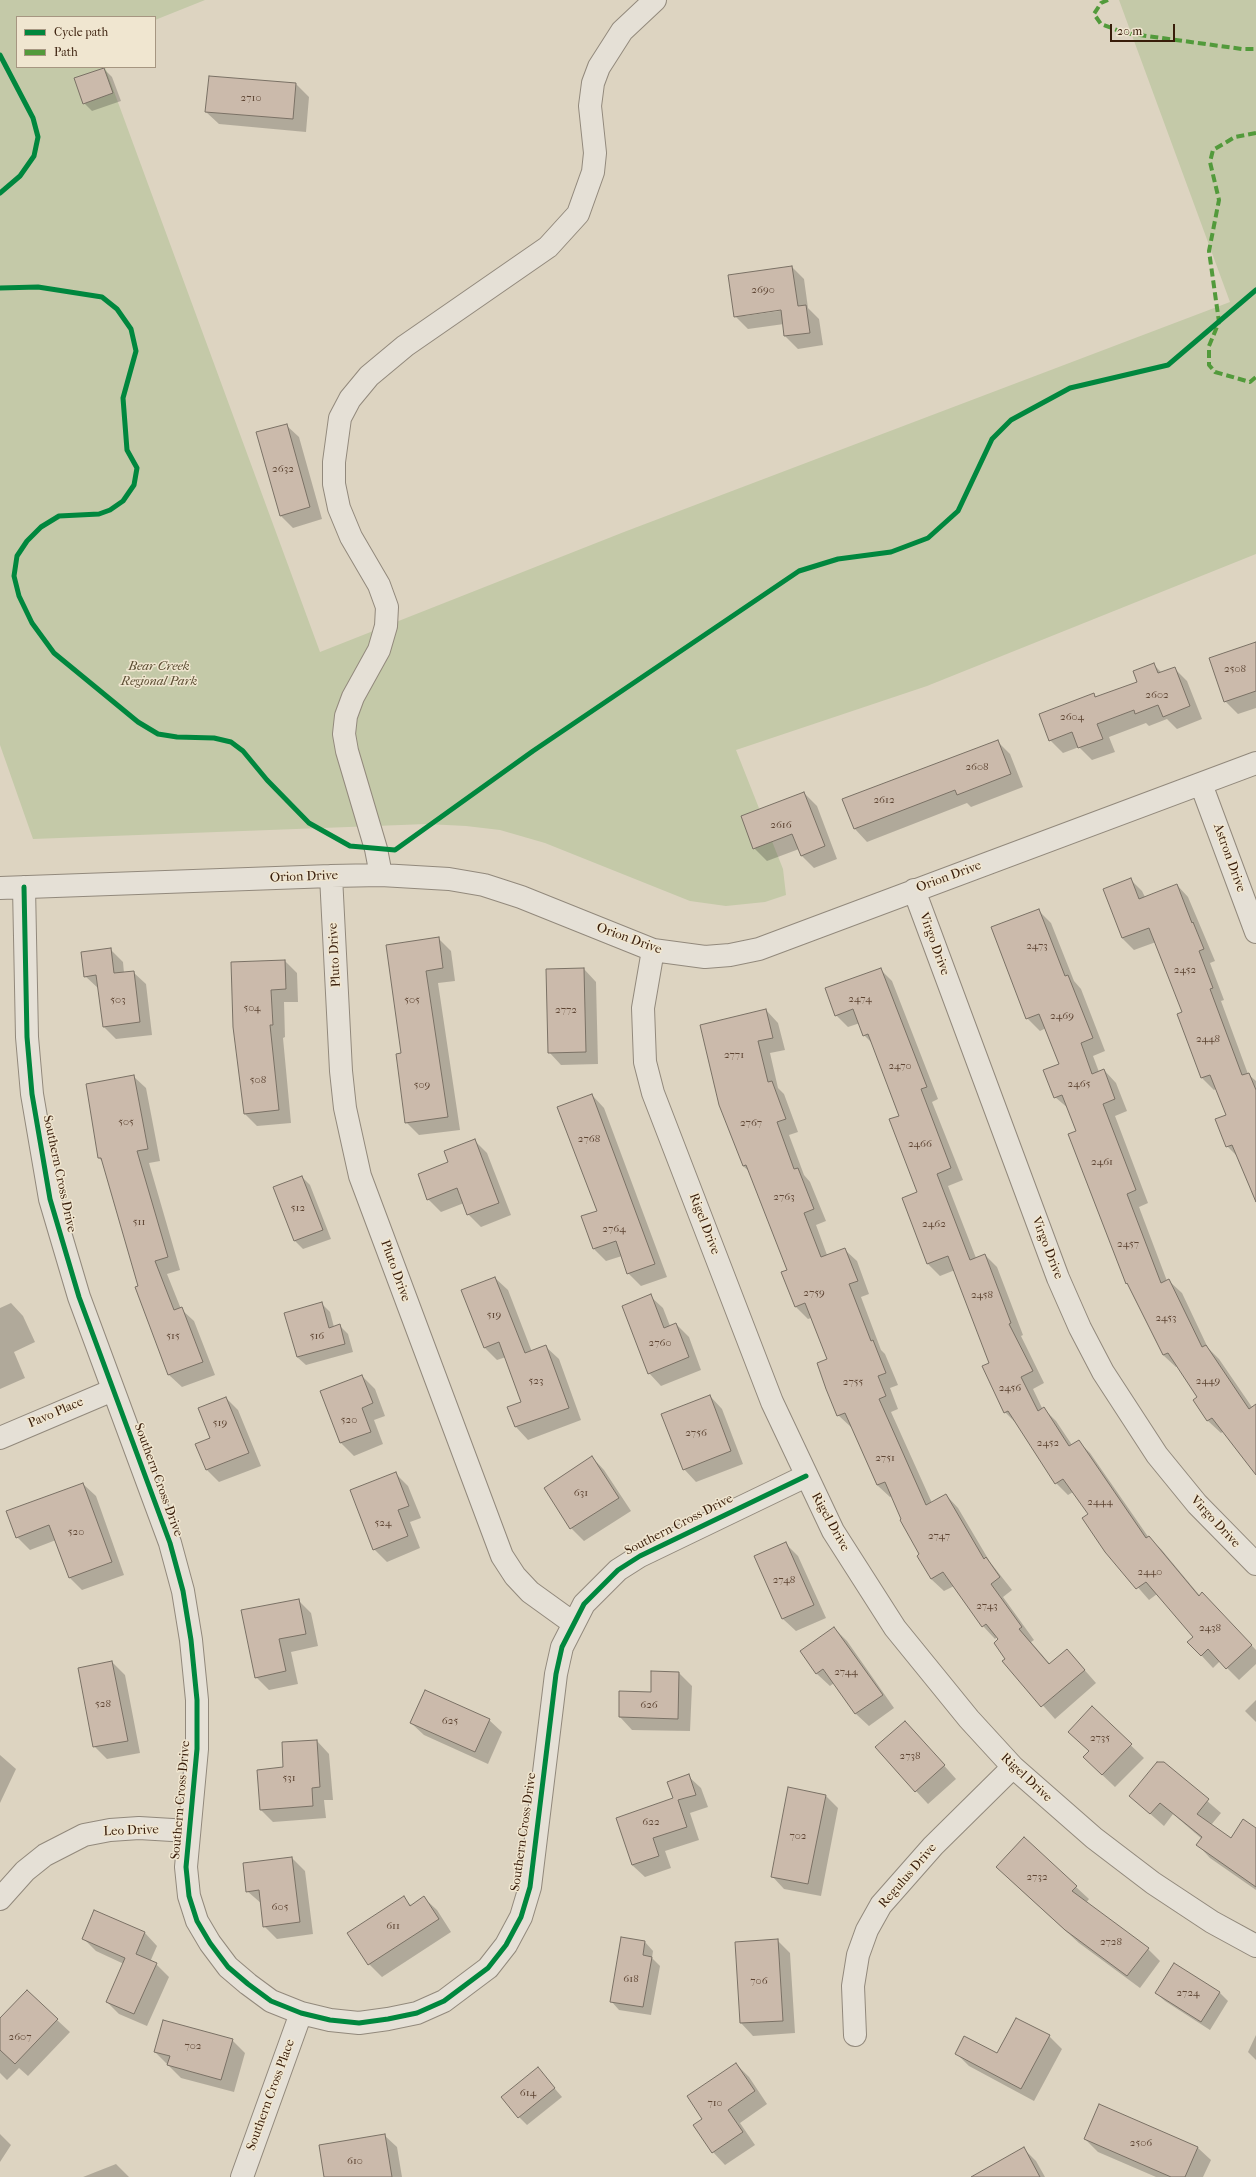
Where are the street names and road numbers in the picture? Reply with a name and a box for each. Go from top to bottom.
street label: Astron Drive [1209,822,1249,894]
street label: Orion Drive [914,858,984,896]
street label: Orion Drive [270,868,338,886]
street label: Virgo Drive [915,910,953,978]
street label: Orion Drive [594,920,664,958]
street label: Pluto Drive [326,922,344,988]
street label: Southern Cross Drive [39,1114,79,1234]
street label: Rigel Drive [685,1191,723,1257]
street label: Virgo Drive [1028,1214,1066,1282]
street label: Pluto Drive [377,1238,413,1304]
street label: Pavo Place [26,1394,86,1432]
street label: Southern Cross Drive [130,1421,186,1539]
street label: Rigel Drive [808,1490,852,1554]
street label: Southern Cross Drive [622,1491,736,1559]
street label: Virgo Drive [1187,1493,1243,1551]
street label: Southern Cross Drive [168,1740,194,1860]
street label: Rigel Drive [997,1750,1055,1806]
street label: Southern Cross Drive [508,1772,540,1892]
street label: Leo Drive [103,1822,159,1840]
street label: Regulus Drive [876,1841,940,1911]
street label: Southern Cross Place [244,2037,298,2153]

